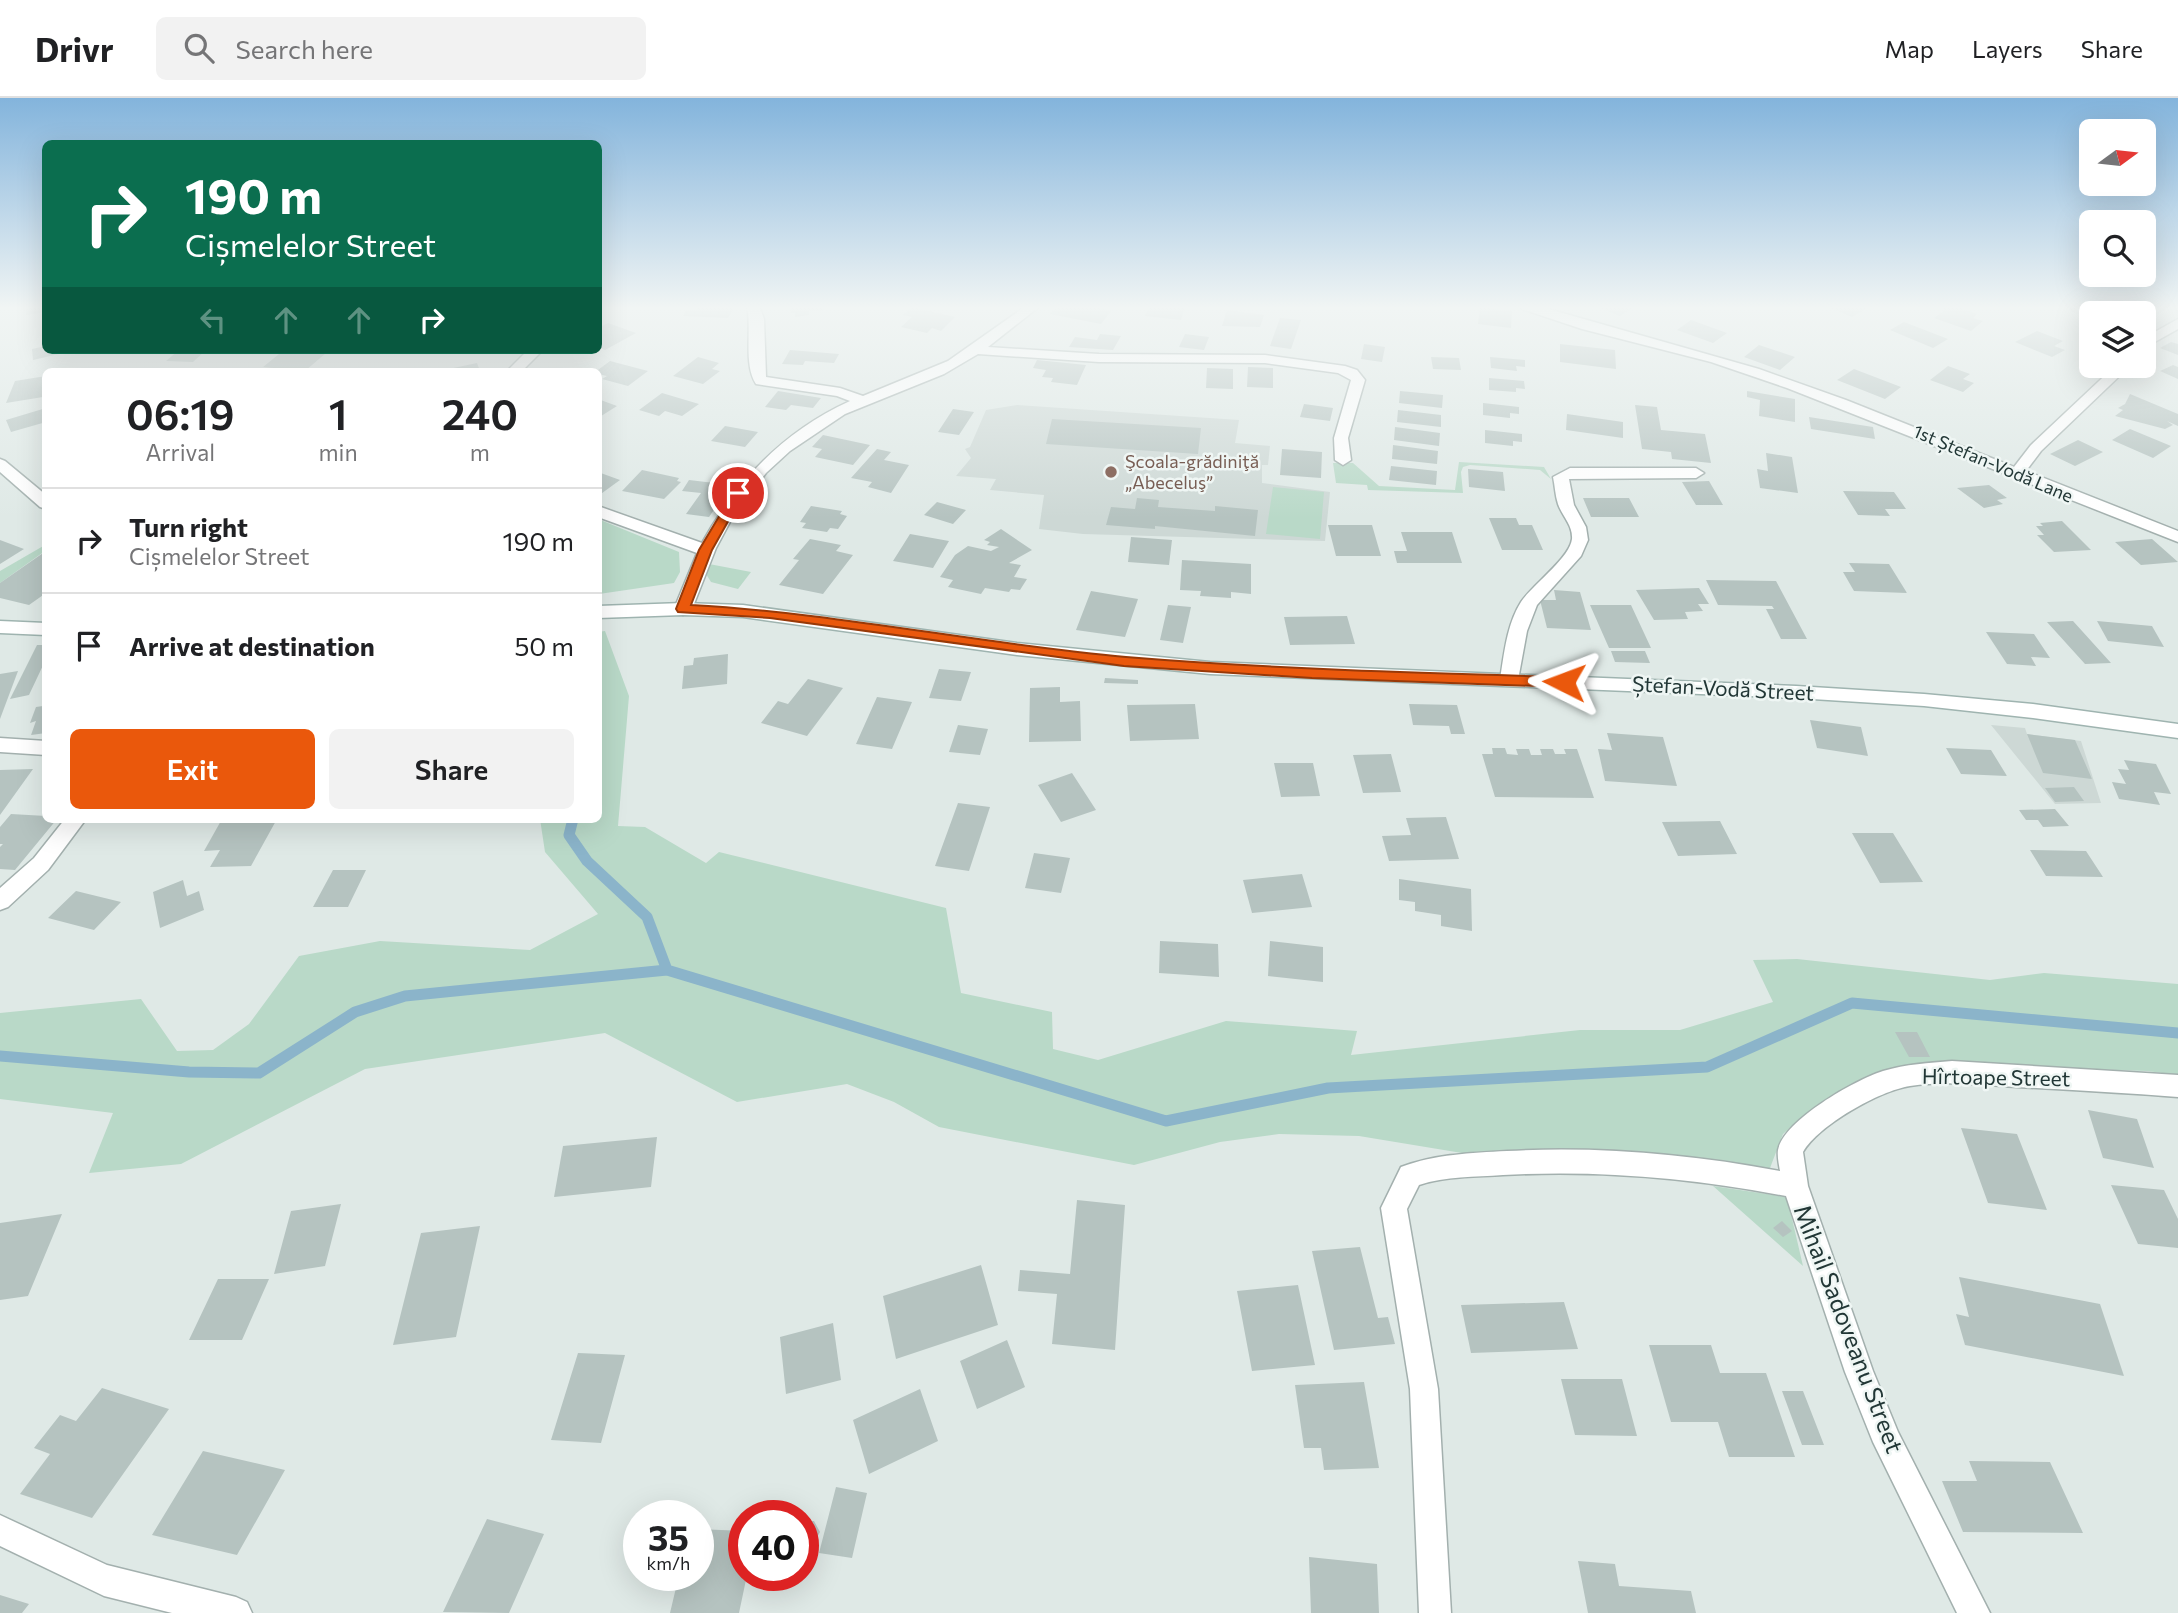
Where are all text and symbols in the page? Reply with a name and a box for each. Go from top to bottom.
search box [156,17,646,80]
text: Drivr [35,28,114,69]
icon: search [180,29,218,67]
text: Search here [236,33,373,64]
text: Map [1885,34,1934,63]
text: Layers [1972,34,2043,63]
text: Share [2081,34,2143,63]
north arrow [2079,119,2156,196]
map controls [2079,119,2156,378]
text: 190 m [185,164,322,224]
icon: right [70,168,161,259]
button: search [2079,210,2156,287]
text: Cișmelelor Street [185,224,436,264]
icon: left [194,301,232,339]
icon: ahead [267,301,305,339]
icon: ahead [340,301,378,339]
icon: right [413,301,451,339]
button: layers [2079,301,2156,378]
text: 06:19 [126,387,235,439]
text: 1 [329,387,347,439]
text: 240 [442,387,518,439]
street label: 1st Ștefan-Vodă Lane [1910,419,2077,508]
text: Arrival [145,438,215,466]
text: min [319,438,358,466]
text: m [470,438,490,466]
place label: Şcoala-grădiniţă „Abeceluş” [1125,450,1259,493]
pin [708,463,768,523]
marker: Şcoala-grădiniţă „Abeceluş” [1103,464,1119,480]
icon: arrive [719,474,757,512]
text: Turn right [129,511,248,542]
icon: right [70,522,108,560]
text: 190 m [502,525,574,556]
text: Cișmelelor Street [129,542,310,570]
icon: arrive [70,627,108,665]
text: Arrive at destination [129,630,375,661]
text: 50 m [514,630,574,661]
position arrow [1527,645,1601,719]
street label: Ștefan-Vodă Street [1631,670,1815,707]
button: Exit [70,729,315,809]
button: Share [329,729,574,809]
street label: Hîrtoape Street [1922,1063,2070,1090]
street label: Mihail Sadoveanu Street [1789,1200,1910,1457]
speed limit sign: 40 [728,1500,819,1591]
text: 35 [648,1515,689,1558]
text: km/h [647,1552,690,1574]

